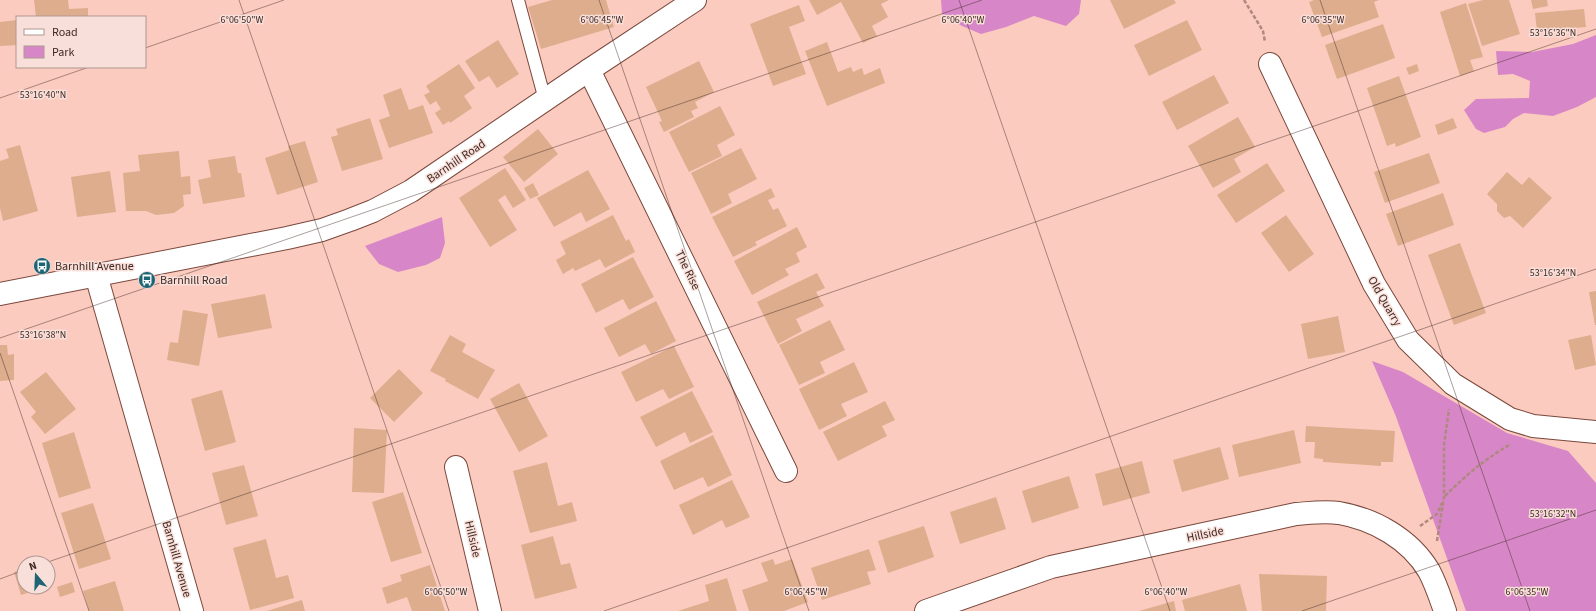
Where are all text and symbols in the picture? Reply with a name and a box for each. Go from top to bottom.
text: 6°06'50"W [221,13,264,27]
text: 6°06'45"W [581,13,624,27]
text: 6°06'40"W [942,13,985,27]
text: 6°06'35"W [1302,13,1345,27]
legend [16,16,146,68]
text: Road [52,24,78,41]
text: 53°16'36"N [1530,26,1576,40]
text: Park [52,44,74,61]
text: 53°16'40"N [20,88,66,102]
street label: Barnhill Road [424,135,489,187]
street label: The Rise [671,248,704,293]
bus stop icon: Barnhill Avenue [32,256,52,276]
place label: Barnhill Avenue [55,258,134,275]
text: 53°16'34"N [1530,266,1576,280]
bus stop icon: Barnhill Road [137,270,157,290]
place label: Barnhill Road [160,272,228,289]
street label: Old Quarry [1363,273,1406,330]
text: 53°16'38"N [20,328,66,342]
text: 53°16'32"N [1530,507,1576,521]
street label: Barnhill Avenue [157,519,196,599]
street label: Hillside [460,519,485,559]
street label: Hillside [1185,522,1225,547]
north arrow [16,555,56,595]
text: N [27,558,39,574]
text: 6°06'50"W [425,585,468,599]
text: 6°06'45"W [785,585,828,599]
text: 6°06'40"W [1145,585,1188,599]
text: 6°06'35"W [1506,585,1549,599]

